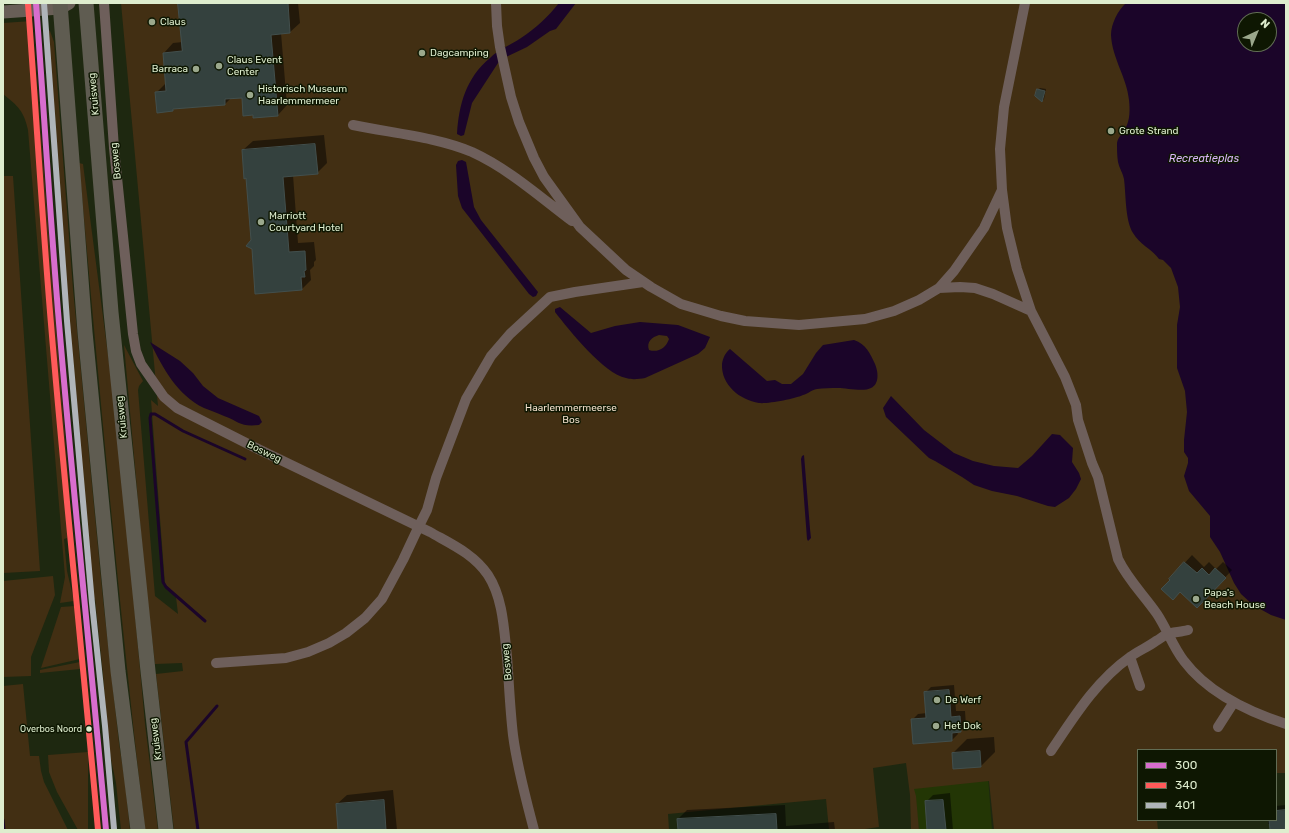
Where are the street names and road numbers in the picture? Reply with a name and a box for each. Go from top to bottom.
street label: Kruisweg [86,72,102,116]
street label: Bosweg [108,142,124,180]
street label: Kruisweg [114,395,130,439]
street label: Bosweg [245,439,283,465]
street label: Bosweg [499,643,515,681]
street label: Kruisweg [147,717,165,761]

